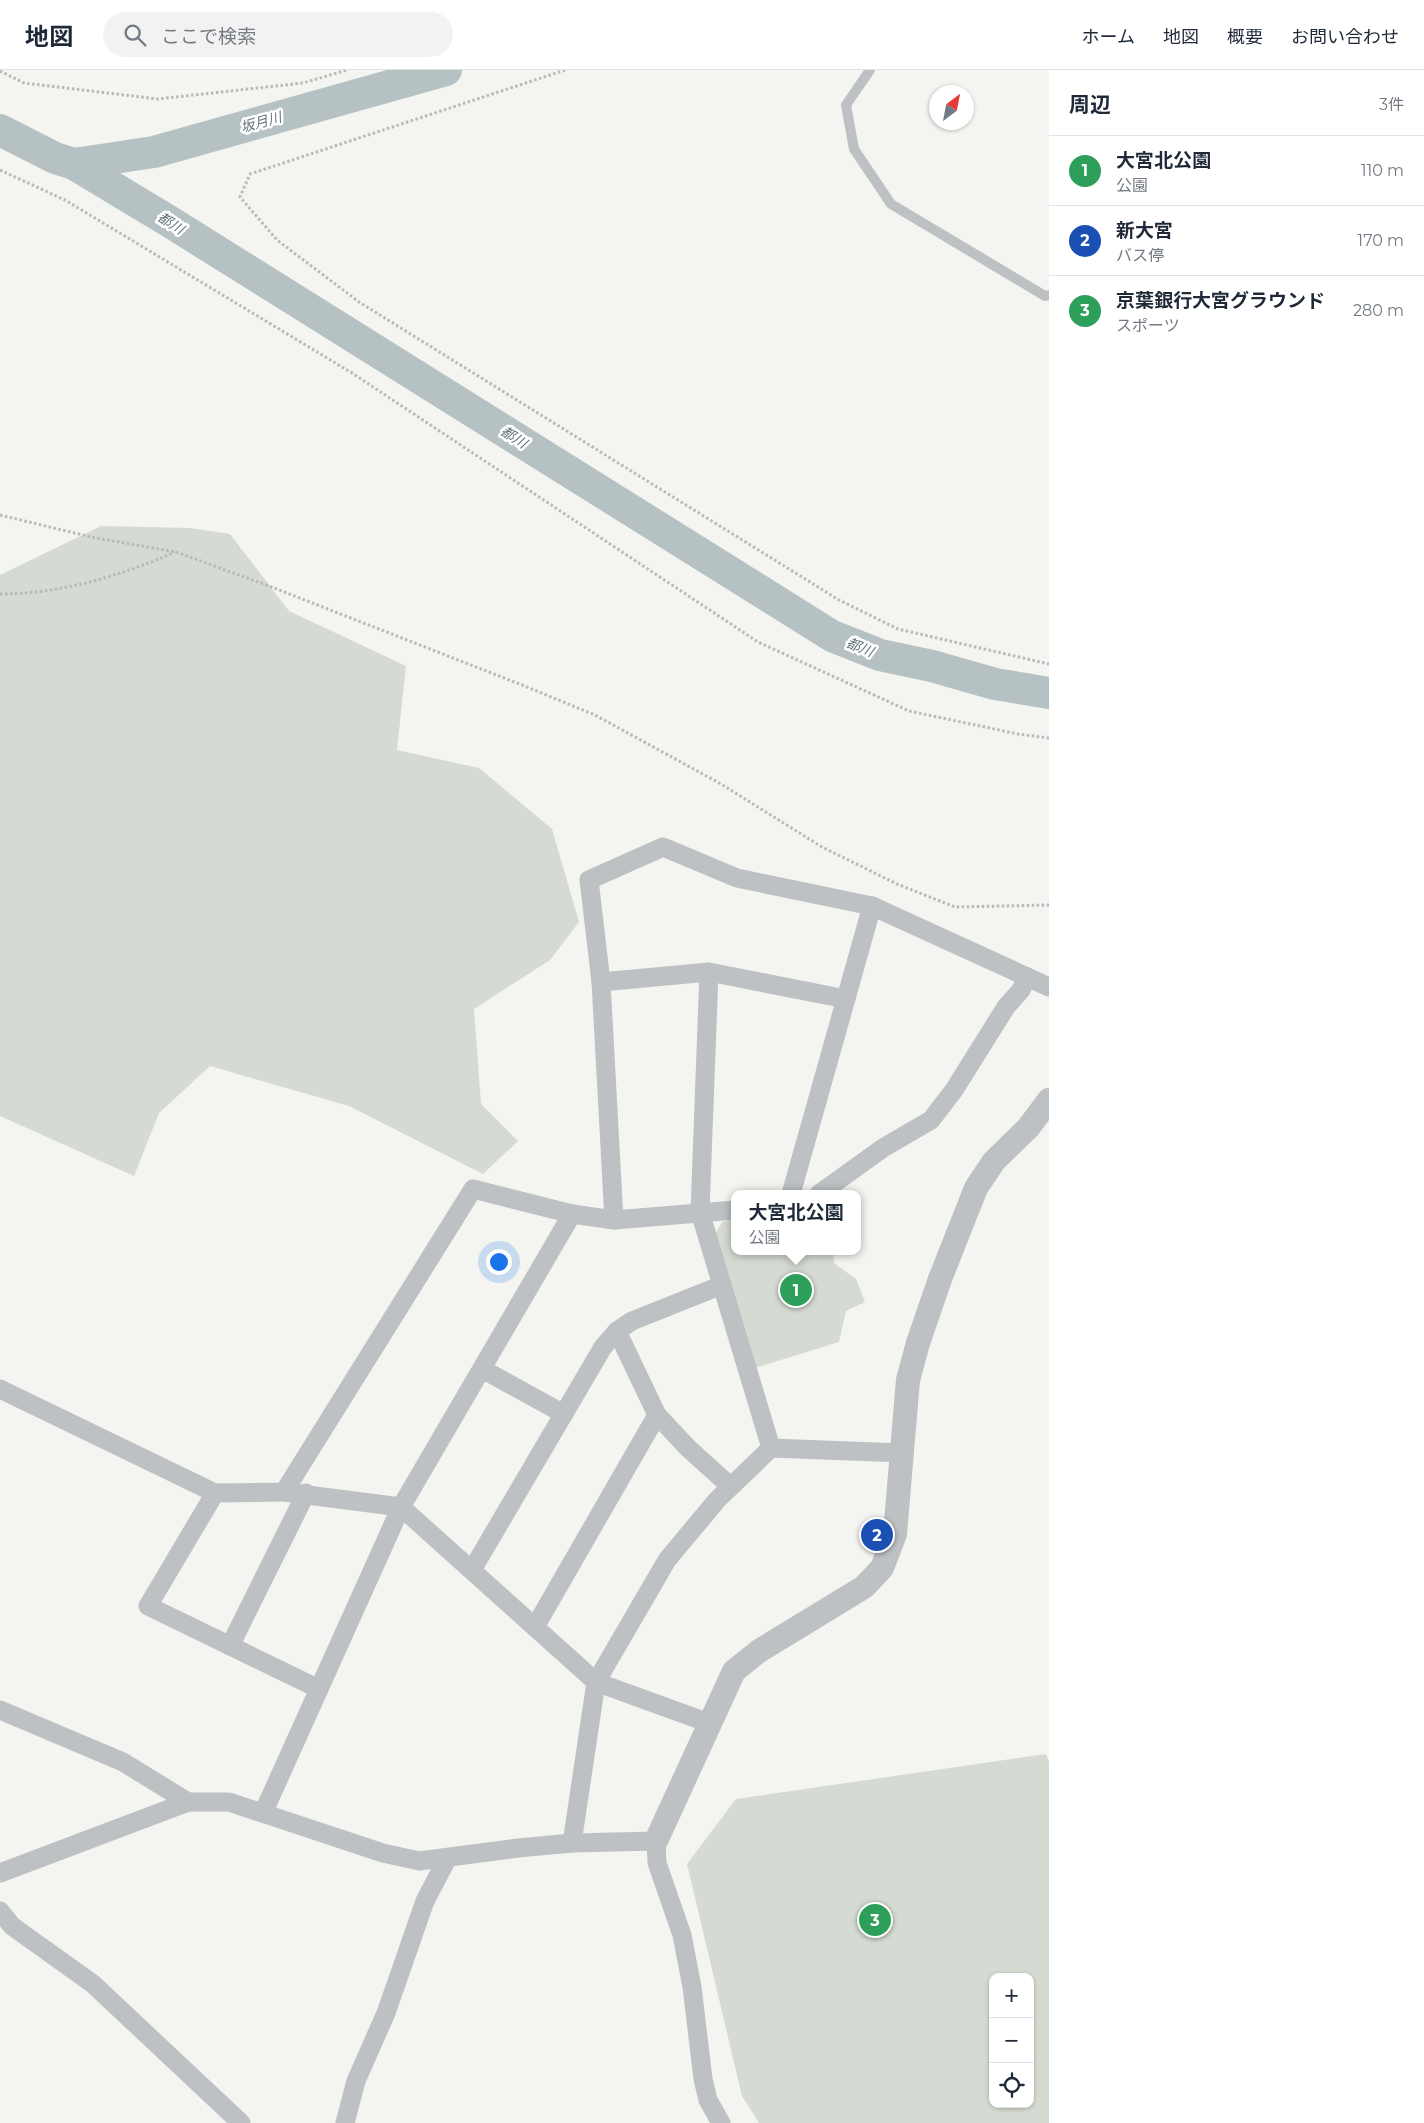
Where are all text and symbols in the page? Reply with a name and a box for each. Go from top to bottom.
search box [103,12,453,57]
icon: search [121,21,149,49]
text: 地図 [25,22,73,51]
text: ここで検索 [161,25,256,48]
text: ホーム [1082,26,1135,48]
text: 地図 [1163,26,1199,48]
text: 概要 [1227,26,1263,48]
text: お問い合わせ [1291,26,1399,48]
north arrow [929,85,974,130]
text: 周辺 [1069,92,1111,117]
text: 3件 [1379,95,1404,114]
water label: 坂月川 [238,107,286,136]
text: 大宮北公園 [1116,149,1211,172]
text: 1 [1082,161,1088,180]
text: 110 m [1361,161,1404,180]
text: 公園 [1116,176,1148,195]
water label: 都川 [154,208,189,239]
text: 新大宮 [1116,219,1173,242]
text: 2 [1080,231,1090,250]
text: 170 m [1357,231,1404,250]
text: バス停 [1116,246,1164,265]
text: 京葉銀行大宮グラウンド [1116,289,1325,312]
text: 3 [1080,301,1090,320]
text: 280 m [1353,301,1404,320]
text: スポーツ [1116,316,1180,335]
water label: 都川 [497,422,532,453]
water label: 都川 [844,633,878,662]
popup [731,1190,861,1255]
text: 大宮北公園 [748,1201,844,1224]
text: 公園 [748,1228,781,1247]
your location [486,1249,512,1275]
pin: 1 [780,1271,812,1309]
pin: 2 [861,1516,893,1554]
pin: 3 [859,1901,891,1939]
map controls [989,1973,1034,2108]
button: + [989,1973,1034,2018]
button: − [989,2018,1034,2063]
button: locate [989,2063,1034,2108]

